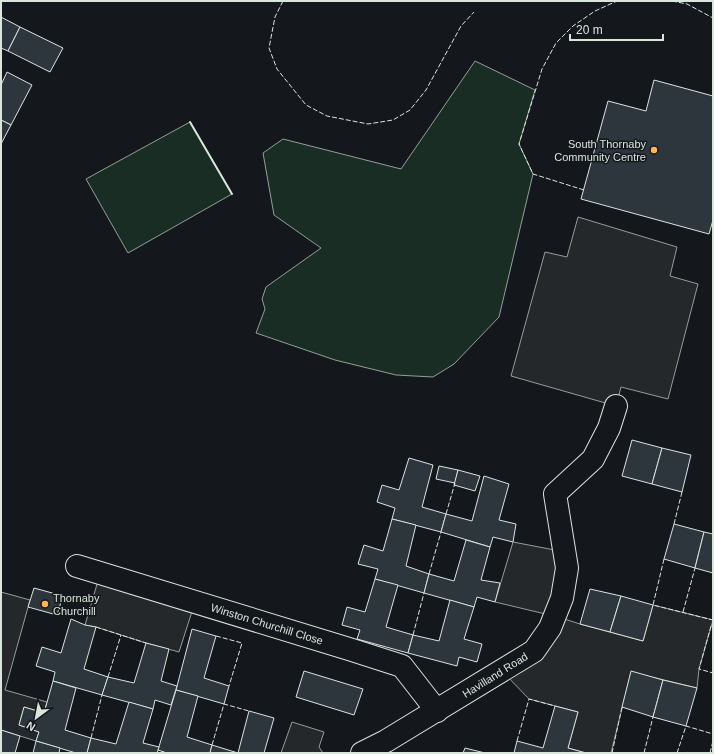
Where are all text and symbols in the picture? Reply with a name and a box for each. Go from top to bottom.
scale bar [570,16,663,42]
text: 20 m [576,23,603,37]
place label: South Thornaby Community Centre [554,138,646,163]
marker: South Thornaby Community Centre [649,145,659,155]
place label: Thornaby Churchill [53,592,100,617]
marker: Thornaby Churchill [40,599,50,609]
street label: Winston Churchill Close [209,601,325,647]
street label: Havilland Road [460,650,530,700]
north arrow [16,698,56,738]
text: N [24,719,37,734]

